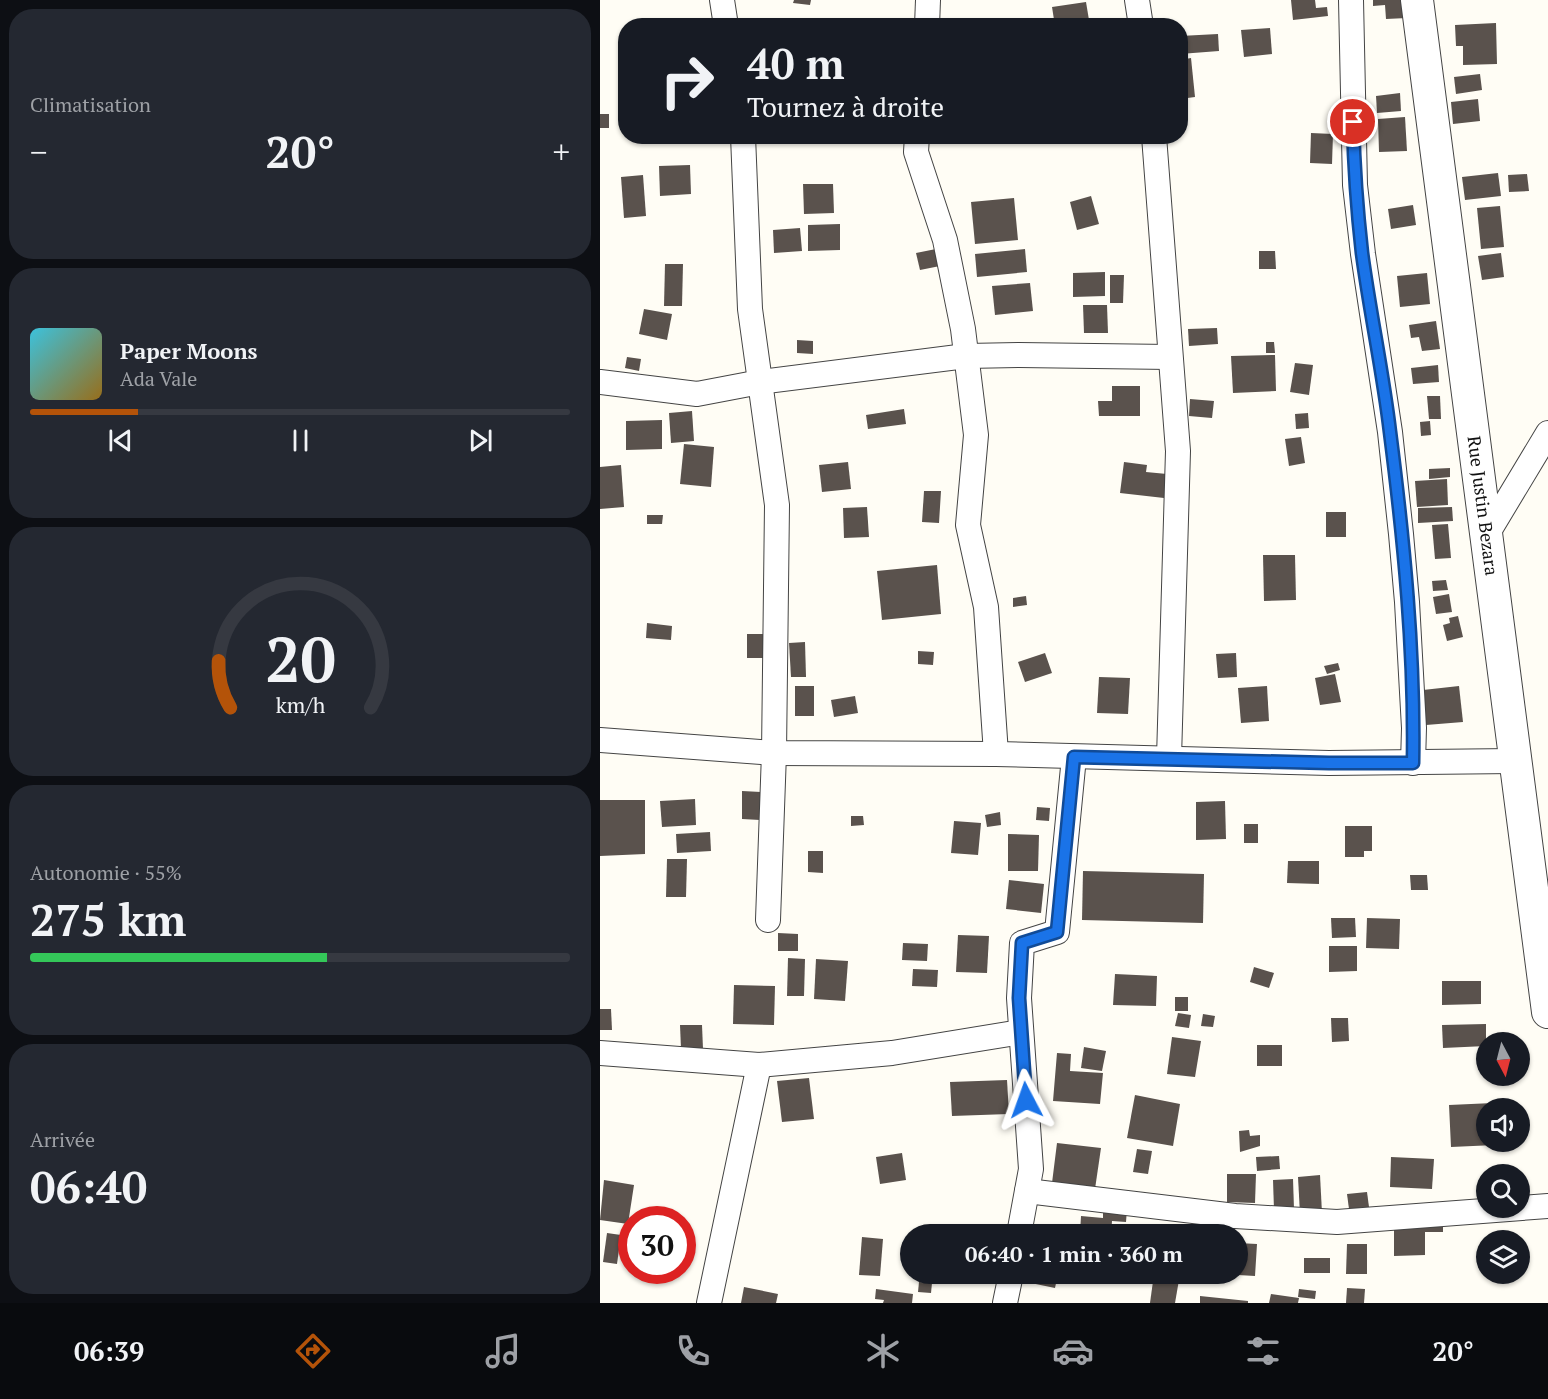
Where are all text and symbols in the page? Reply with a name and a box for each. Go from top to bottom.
text: 40 m [747,35,845,91]
icon: right [648,42,726,120]
text: Tournez à droite [747,89,944,125]
text: Climatisation [30,91,151,118]
pin [1327,96,1378,147]
icon: arrive [1336,105,1369,138]
text: 20° [265,121,335,181]
text: − [30,130,48,173]
text: + [552,130,570,173]
text: Paper Moons [120,336,258,365]
text: Ada Vale [120,365,197,392]
icon: previous [104,424,137,457]
icon: pause [284,424,317,457]
icon: next [464,424,497,457]
street label: Rue Justin Bezara [1463,434,1504,577]
text: 20 [265,618,335,701]
text: km/h [275,692,325,720]
text: Autonomie · 55% [30,859,182,886]
text: 275 km [30,889,186,949]
north arrow [1476,1032,1530,1086]
map controls [1476,1032,1530,1284]
position arrow [994,1068,1058,1132]
button: sound [1476,1098,1530,1152]
text: Arrivée [30,1126,95,1153]
text: 06:40 [30,1156,147,1216]
button: search [1476,1164,1530,1218]
speed limit sign: 30 [618,1206,696,1284]
button: layers [1476,1230,1530,1284]
text: 06:40 · 1 min · 360 m [965,1239,1183,1268]
icon: directions [292,1330,334,1372]
icon: music [482,1330,524,1372]
icon: phone [672,1330,714,1372]
icon: climate [862,1330,904,1372]
icon: car [1052,1330,1094,1372]
icon: filters [1242,1330,1284,1372]
text: 06:39 [74,1333,144,1369]
text: 20° [1432,1333,1474,1369]

